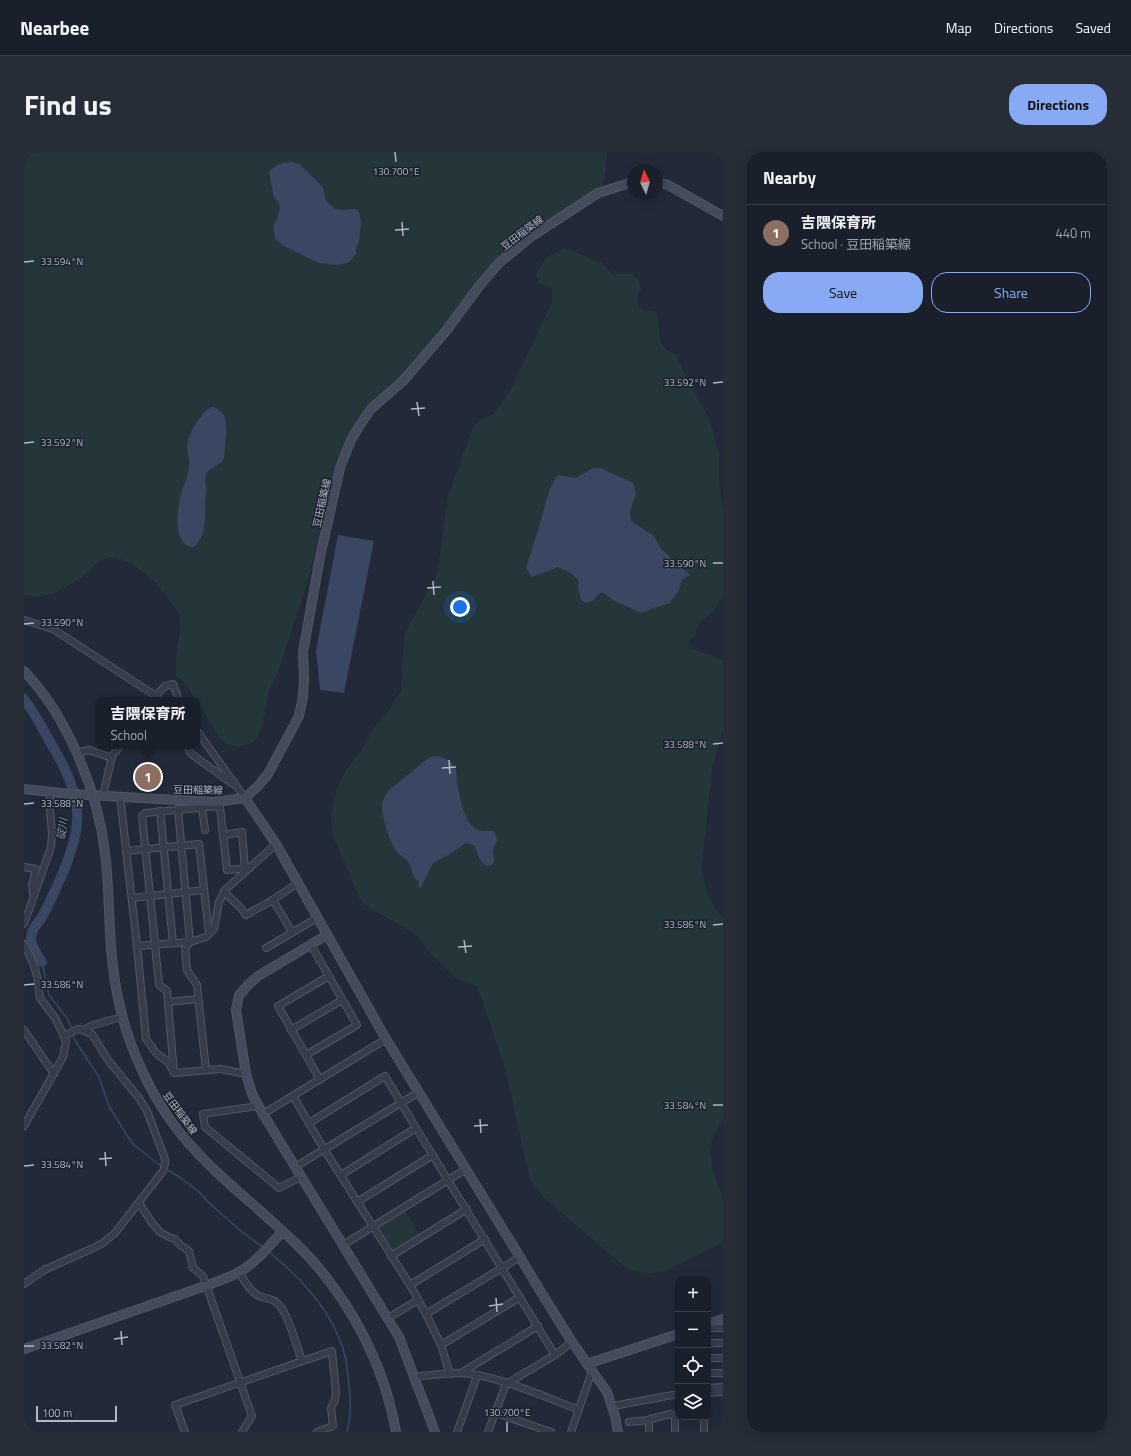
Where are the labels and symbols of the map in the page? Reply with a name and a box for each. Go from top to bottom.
text: 130.700°E [373,164,420,179]
north arrow [627,164,663,200]
street label: 豆田稲築線 [498,212,546,254]
text: 33.594°N [41,254,83,269]
text: 33.592°N [664,375,706,390]
text: 33.592°N [41,435,83,450]
street label: 豆田稲築線 [309,477,335,529]
text: 33.590°N [664,556,706,571]
your location [450,597,470,617]
text: 33.590°N [41,615,83,630]
text: 33.588°N [664,737,706,752]
pin: 1 [135,762,161,792]
street label: 豆田稲築線 [173,782,223,798]
text: 33.588°N [41,796,83,811]
water label: 碇川 [53,816,71,841]
text: 33.586°N [664,917,706,932]
text: 33.586°N [41,977,83,992]
street label: 豆田稲築線 [159,1088,201,1138]
text: 33.584°N [664,1098,706,1113]
text: 33.584°N [41,1157,83,1172]
text: 33.582°N [41,1338,83,1353]
scale bar [36,1404,117,1423]
text: 130.700°E [484,1405,531,1420]

